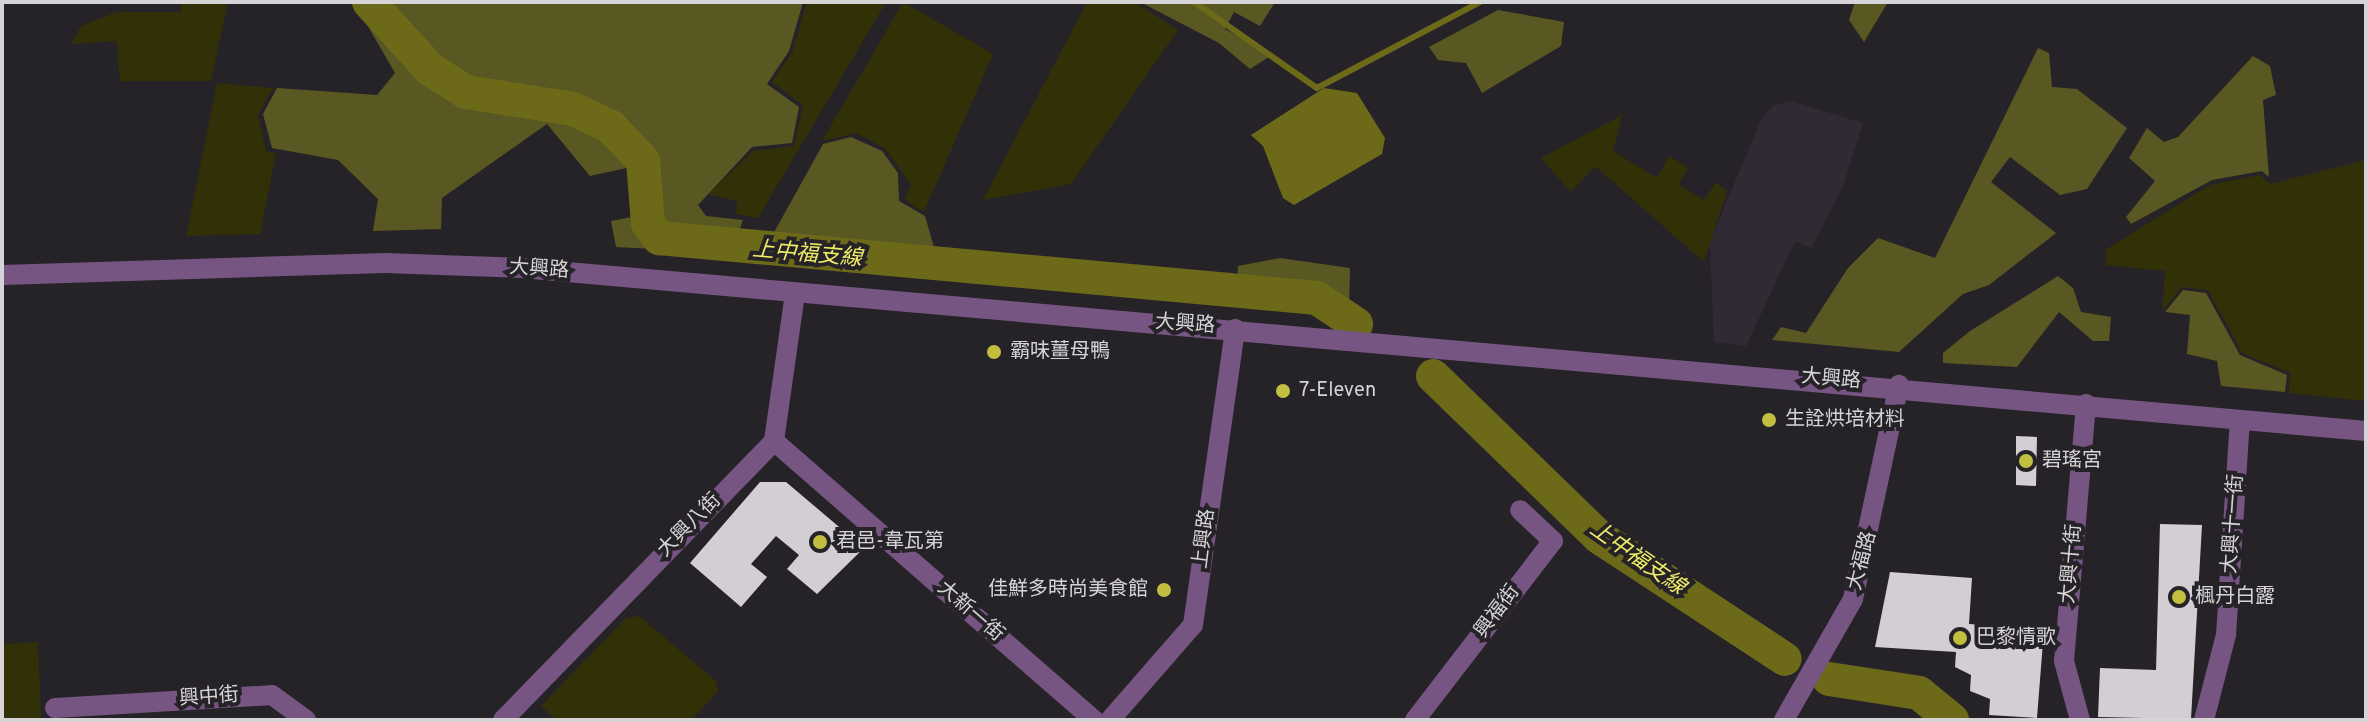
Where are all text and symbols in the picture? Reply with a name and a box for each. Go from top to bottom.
water label: 上中福支線 [751,237,863,273]
street label: 大興路 [508,256,570,284]
street label: 大興路 [1154,311,1216,339]
place label: 霸味薑母鴨 [1010,340,1110,364]
marker: 霸味薑母鴨 [985,343,1003,361]
street label: 大興路 [1800,365,1862,395]
place label: 7-Eleven [1299,379,1376,403]
marker: 7-Eleven [1274,382,1292,400]
place label: 生詮烘培材料 [1785,408,1905,432]
marker: 生詮烘培材料 [1760,411,1778,429]
place label: 碧瑤宮 [2042,449,2102,473]
marker: 碧瑤宮 [2017,452,2035,470]
street label: 大興十一街 [2219,473,2249,575]
street label: 大興八街 [653,489,727,563]
street label: 上興路 [1189,508,1221,570]
water label: 上中福支線 [1584,517,1690,601]
street label: 大興十街 [2057,523,2087,605]
street label: 大福路 [1844,529,1882,593]
place label: 君邑-韋瓦第 [836,530,944,554]
marker: 君邑-韋瓦第 [811,533,829,551]
street label: 大新一街 [932,577,1008,647]
place label: 佳鮮多時尚美食館 [988,578,1148,602]
marker: 佳鮮多時尚美食館 [1155,581,1173,599]
street label: 興福街 [1470,581,1526,643]
place label: 楓丹白露 [2195,585,2275,609]
marker: 楓丹白露 [2170,588,2188,606]
place label: 巴黎情歌 [1976,626,2056,650]
marker: 巴黎情歌 [1951,629,1969,647]
street label: 興中街 [178,684,240,712]

